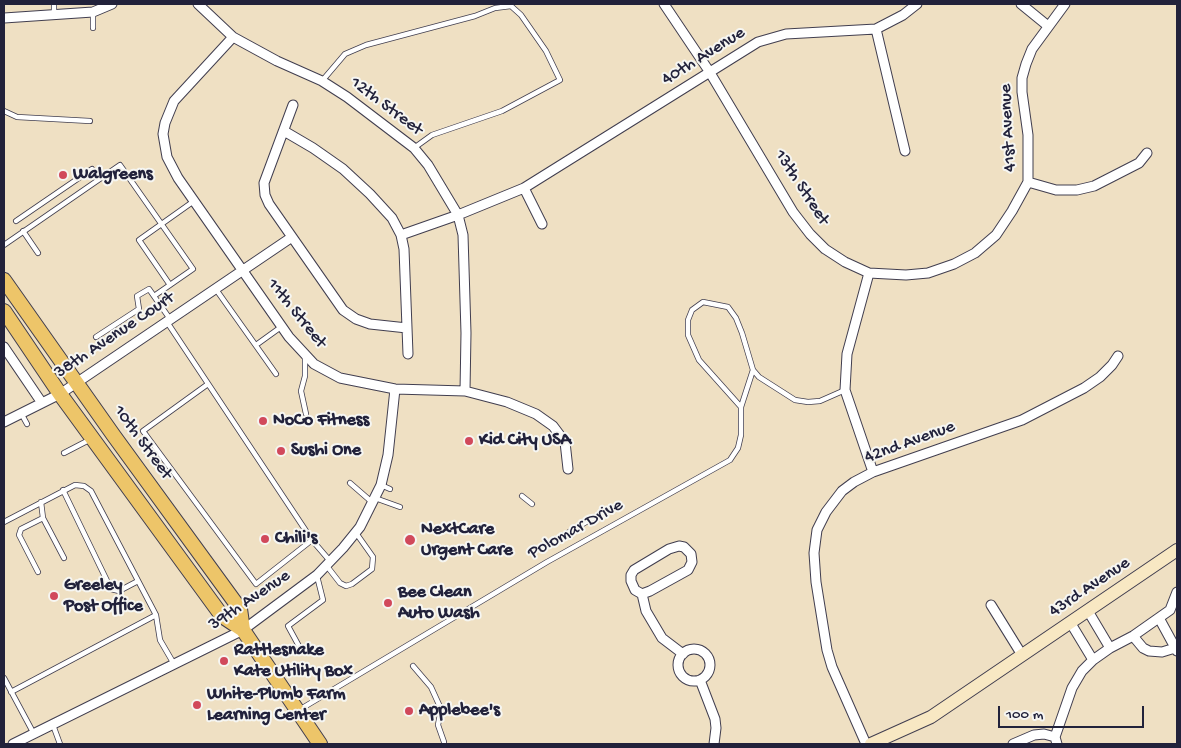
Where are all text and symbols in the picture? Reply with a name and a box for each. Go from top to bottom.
street label: 40th Avenue [658,23,750,91]
street label: 12th Street [345,73,427,141]
street label: 41st Avenue [996,83,1022,173]
street label: 13th Street [769,146,833,230]
place label: Walgreens [73,164,153,186]
marker: Walgreens [57,169,69,181]
street label: 11th Street [261,275,331,353]
street label: 38th Avenue Court [51,288,179,384]
street label: 10th Street [108,402,176,484]
place label: NoCo Fitness [273,410,369,432]
marker: NoCo Fitness [257,415,269,427]
street label: 42nd Avenue [862,417,958,469]
place label: Kid City USA [479,430,571,452]
marker: Kid City USA [463,435,475,447]
place label: Sushi One [291,440,361,462]
marker: Sushi One [275,445,287,457]
street label: Polomar Drive [525,495,627,565]
place label: NextCare Urgent Care [421,519,513,562]
place label: Chili's [275,528,317,550]
marker: Chili's [259,533,271,545]
marker: NextCare Urgent Care [403,533,417,547]
street label: 43rd Avenue [1045,553,1135,623]
street label: 39th Avenue [205,566,295,636]
place label: Greeley Post Office [64,575,143,618]
place label: Bee Clean Auto Wash [398,582,480,624]
marker: Greeley Post Office [48,590,60,602]
marker: Bee Clean Auto Wash [382,597,394,609]
place label: Rattlesnake Kate Utility Box [234,640,353,682]
marker: Rattlesnake Kate Utility Box [218,655,230,667]
place label: White-Plumb Farm Learning Center [207,684,345,726]
scale bar [1001,696,1147,728]
marker: White-Plumb Farm Learning Center [191,699,203,711]
place label: Applebee's [419,700,500,722]
marker: Applebee's [403,705,415,717]
text: 100 m [1006,706,1043,724]

